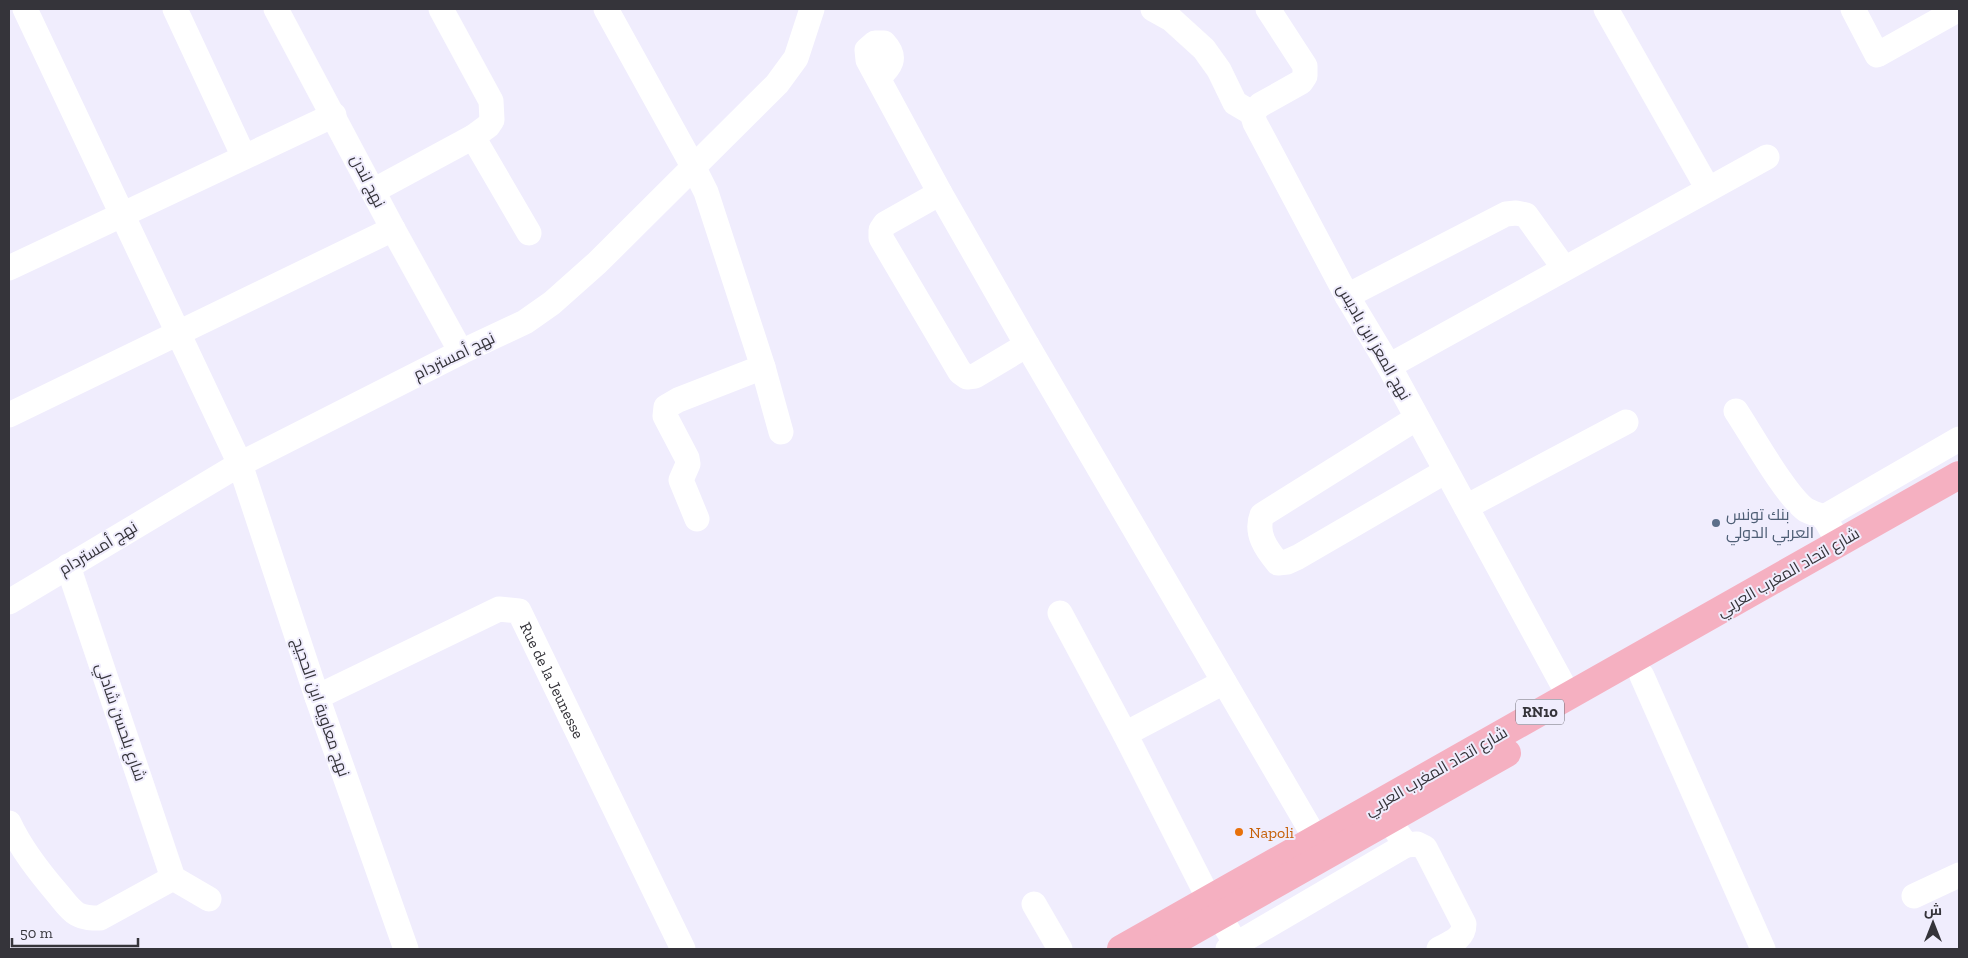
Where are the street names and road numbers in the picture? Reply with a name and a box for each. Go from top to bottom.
street label: نهج لندن [345,151,389,212]
street label: نهج المعز ابن باديس [1331,281,1415,404]
street label: نهج أمستردام [410,328,499,386]
street label: نهج أمستردام [55,517,142,581]
street label: شارع اتحاد المغرب العربي [1713,523,1865,624]
street label: Rue de la Jeunesse [516,619,589,741]
street label: نهج معاوية ابن الحجيج [286,635,354,780]
street label: شارع بلحسن شادلي [88,660,150,785]
road number: RN10 [1516,700,1564,724]
street label: شارع اتحاد المغرب العربي [1361,722,1513,823]

